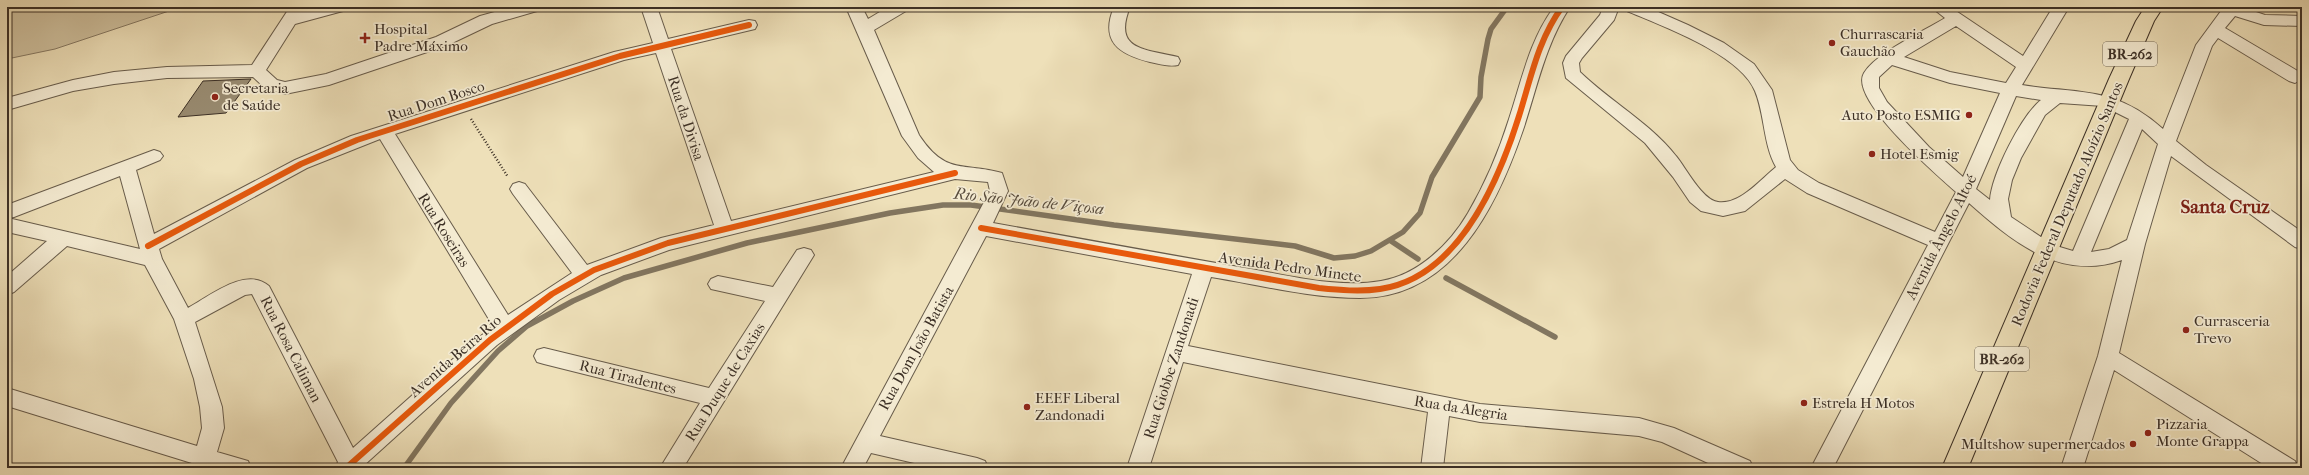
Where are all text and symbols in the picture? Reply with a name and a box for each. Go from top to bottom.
place label: Hospital Padre Máximo [374,20,468,55]
place label: Churrascaria Gauchão [1840,25,1924,60]
marker: Hospital Padre Máximo [359,32,371,44]
marker: Churrascaria Gauchão [1827,38,1837,48]
road number: BR-262 [2103,42,2157,66]
street label: Rua da Divisa [664,74,708,163]
street label: Rua Dom Bosco [385,77,487,125]
place label: Secretaria de Saúde [223,79,290,114]
street label: Rodovia Federal Deputado Aloízio Santos [2007,79,2127,329]
marker: Secretaria de Saúde [210,92,220,102]
place label: Auto Posto ESMIG [1841,106,1961,124]
marker: Auto Posto ESMIG [1964,110,1974,120]
place label: Hotel Esmig [1880,145,1960,163]
marker: Hotel Esmig [1867,149,1877,159]
street label: Avenida Ângelo Altoé [1901,171,1981,304]
water label: Rio São João de Viçosa [952,184,1105,218]
street label: Rua Roseiras [414,190,474,271]
district label: Santa Cruz [2180,196,2270,218]
street label: Avenida Pedro Minete [1217,248,1363,286]
street label: Rua Dom João Batista [874,282,958,413]
street label: Rua Rosa Caliman [256,293,326,405]
street label: Rua Giobbe Zandonadi [1140,294,1203,441]
street label: Avenida Beira Rio [404,311,505,402]
place label: Currasceria Trevo [2194,312,2271,347]
street label: Rua Duque de Caxias [681,319,769,445]
marker: Currasceria Trevo [2181,325,2191,335]
road number: BR-262 [1975,347,2029,371]
street label: Rua Tiradentes [578,356,679,398]
place label: EEEF Liberal Zandonadi [1035,389,1120,424]
street label: Rua da Alegria [1413,392,1510,424]
place label: Estrela H Motos [1812,394,1915,412]
marker: Estrela H Motos [1799,398,1809,408]
marker: EEEF Liberal Zandonadi [1022,402,1032,412]
place label: Pizzaria Monte Grappa [2156,415,2250,450]
marker: Pizzaria Monte Grappa [2143,428,2153,438]
place label: Multshow supermercados [1961,435,2125,453]
marker: Multshow supermercados [2128,439,2138,449]

